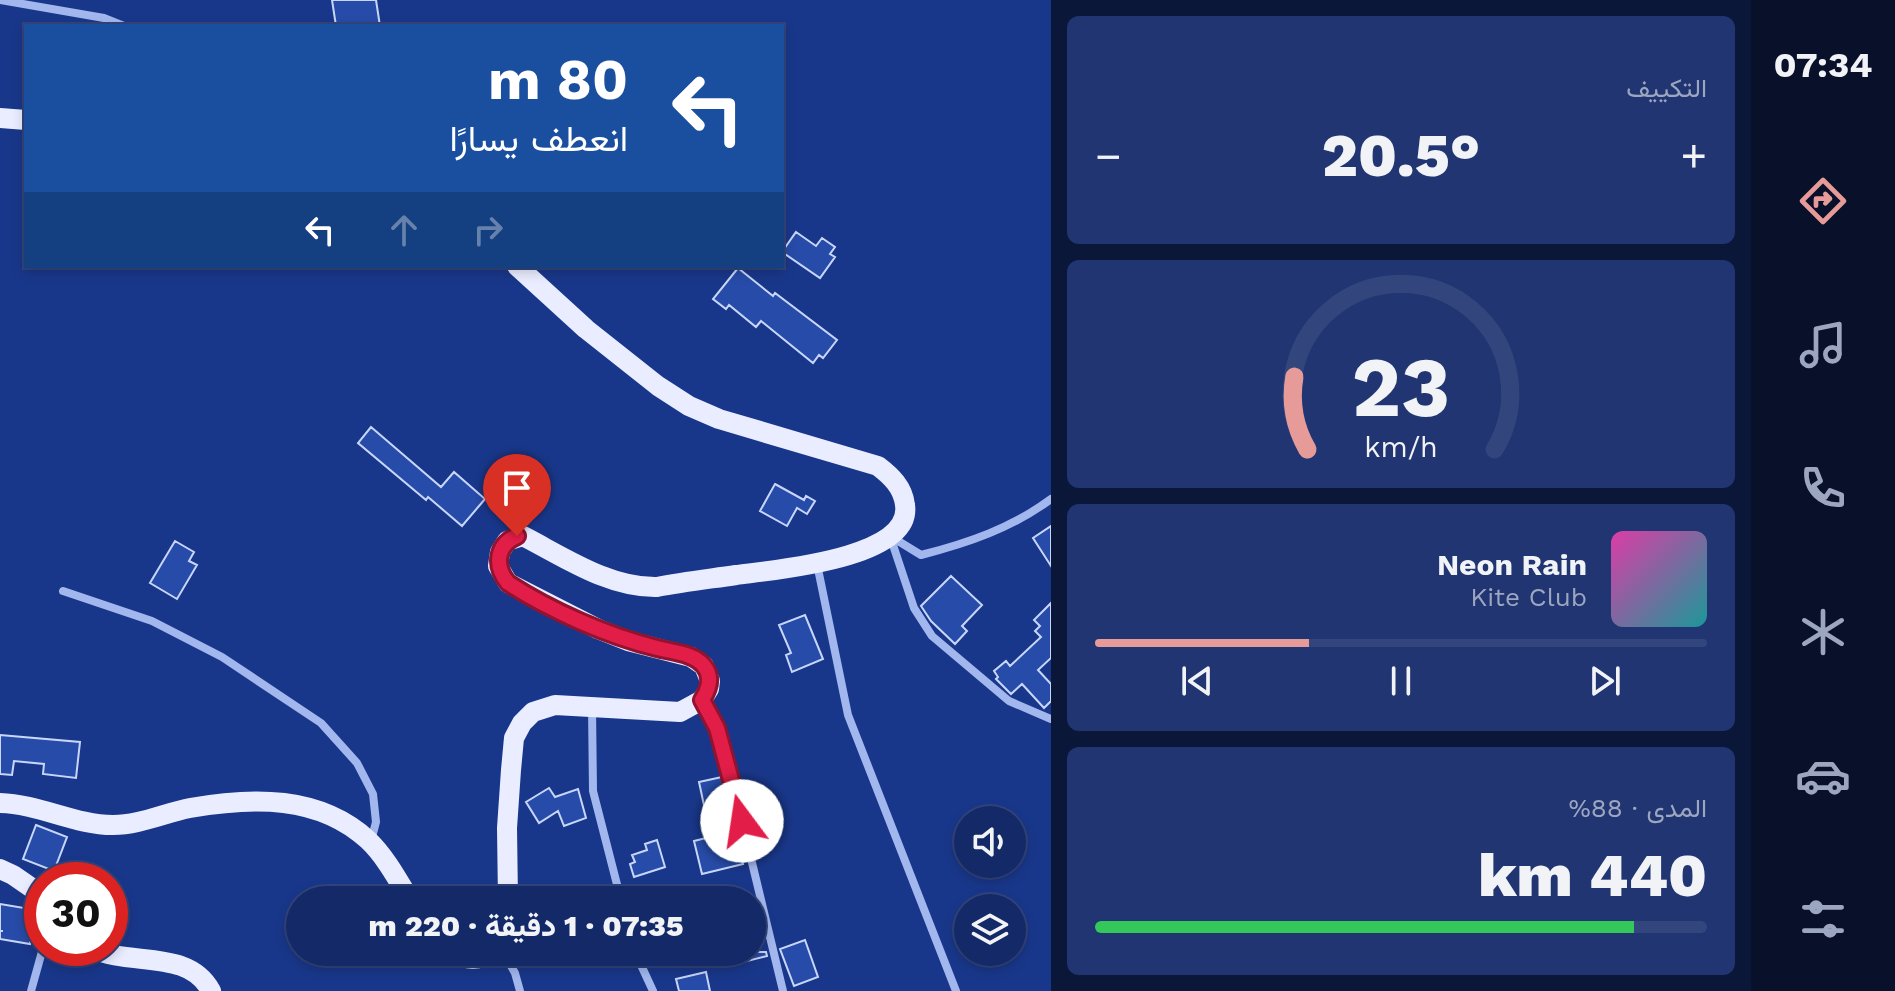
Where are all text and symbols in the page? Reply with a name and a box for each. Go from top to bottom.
text: 07:34 [1774,44,1872,86]
text: 80 m [488,47,628,113]
icon: left [656,56,760,160]
text: التكييف [1626,73,1707,103]
text: انعطف يسارًا [450,118,628,160]
text: 20.5° [1322,120,1480,191]
text: − [1095,130,1122,182]
text: + [1680,130,1707,182]
icon: directions [1795,173,1851,229]
icon: left [298,208,342,252]
icon: ahead [382,208,426,252]
icon: right [466,208,510,252]
icon: music [1795,317,1851,373]
text: 23 [1352,338,1450,435]
text: km/h [1364,430,1438,464]
pin [483,454,551,536]
icon: phone [1795,460,1851,516]
icon: arrive [495,466,539,510]
text: Neon Rain [1437,547,1587,582]
text: Kite Club [1470,582,1587,612]
icon: climate [1795,604,1851,660]
icon: previous [1175,659,1219,703]
icon: pause [1379,659,1423,703]
icon: next [1583,659,1627,703]
icon: car [1795,748,1851,804]
position arrow [700,779,784,863]
text: المدى · 88% [1568,793,1707,823]
map controls [954,806,1026,966]
button: sound [954,806,1026,878]
text: 440 km [1478,840,1707,911]
speed limit sign: 30 [24,862,128,966]
icon: filters [1795,891,1851,947]
button: layers [954,894,1026,966]
text: 07:35 · 1 دقيقة · 220 m [369,908,683,943]

